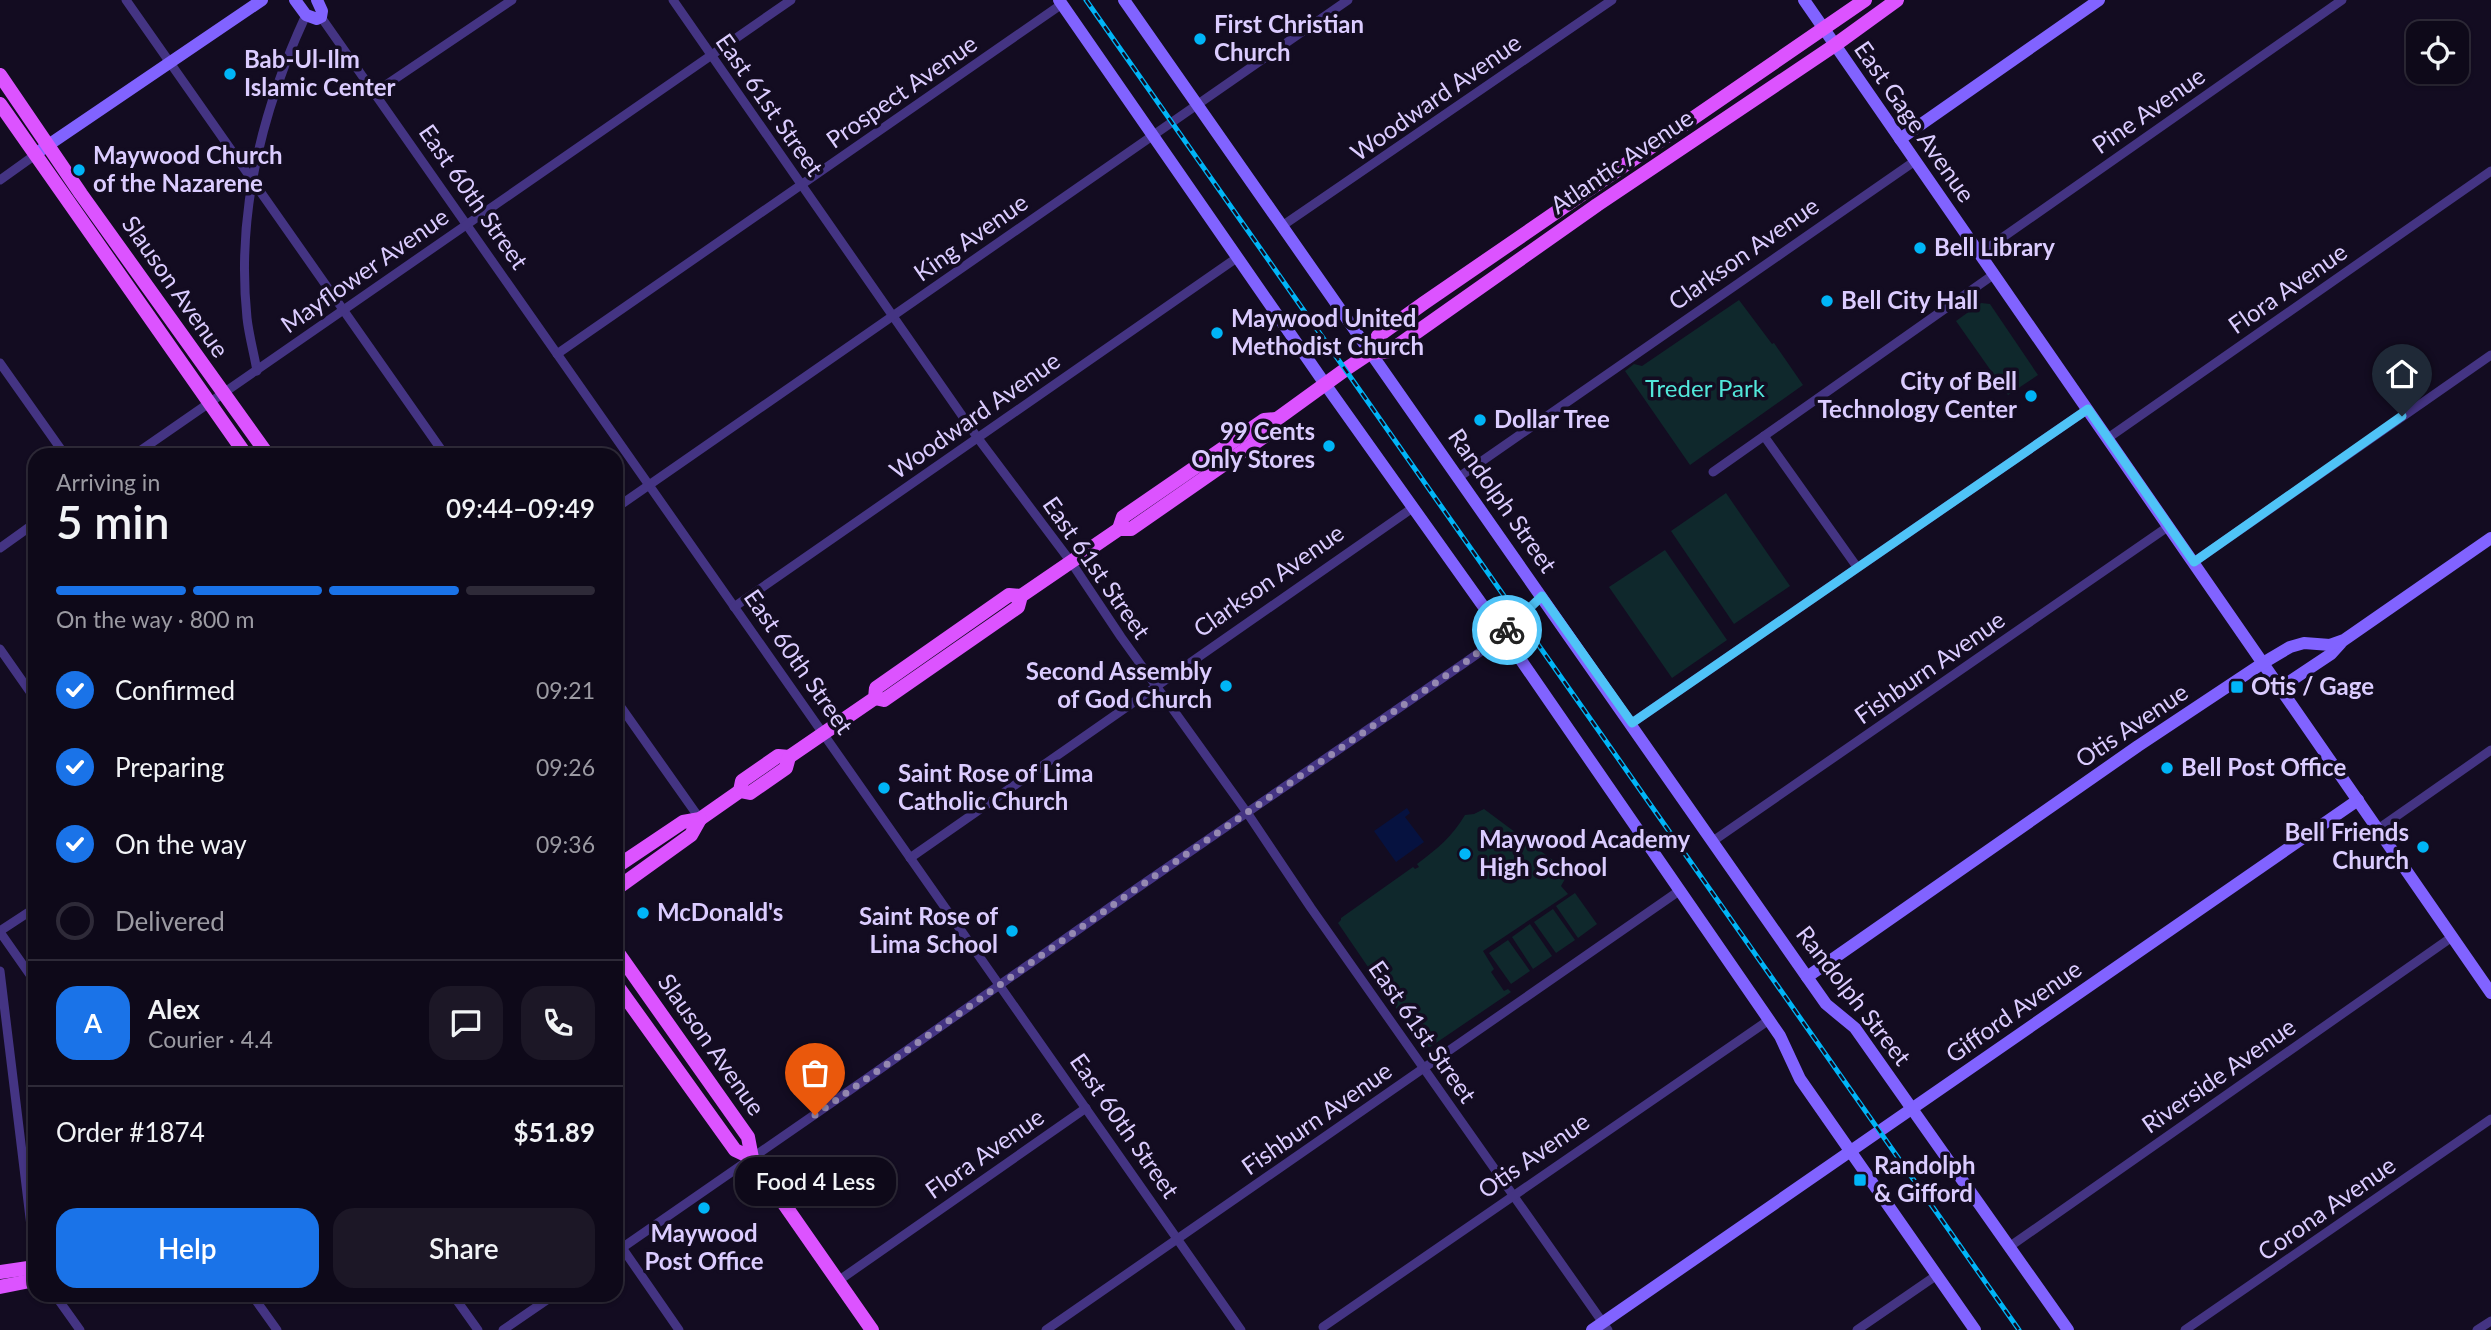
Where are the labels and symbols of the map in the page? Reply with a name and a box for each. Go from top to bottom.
place label: First Christian Church [1214,9,1364,66]
street label: East 61st Street [710,27,830,181]
street label: Woodward Avenue [1344,27,1526,166]
street label: Prospect Avenue [820,28,982,154]
marker: First Christian Church [1192,31,1208,47]
street label: East Gage Avenue [1849,35,1982,207]
place label: Bab-Ul-Ilm Islamic Center [244,44,396,101]
street label: Pine Avenue [2086,60,2210,159]
marker: Bab-Ul-Ilm Islamic Center [222,66,238,82]
street label: Atlantic Avenue [1544,102,1698,219]
street label: East 60th Street [414,118,535,274]
place label: Maywood Church of the Nazarene [93,140,283,197]
marker: Maywood Church of the Nazarene [71,162,87,178]
street label: King Avenue [908,187,1033,287]
street label: Clarkson Avenue [1662,190,1824,315]
street label: Mayflower Avenue [275,201,454,338]
street label: Slauson Avenue [117,210,236,362]
place label: Bell Library [1934,232,2055,261]
street label: Flora Avenue [2222,236,2352,339]
marker: Bell Library [1912,240,1928,256]
place label: Bell City Hall [1841,285,1978,314]
marker: Bell City Hall [1819,293,1835,309]
place label: Maywood United Methodist Church [1231,303,1424,360]
marker: Maywood United Methodist Church [1209,325,1225,341]
pin [2372,344,2432,416]
street label: Woodward Avenue [883,345,1065,484]
place label: City of Bell Technology Center [1818,366,2017,423]
park label: Treder Park [1645,373,1766,402]
marker: City of Bell Technology Center [2023,388,2039,404]
place label: Dollar Tree [1494,404,1610,433]
marker: Dollar Tree [1472,412,1488,428]
place label: 99 Cents Only Stores [1191,416,1315,473]
street label: Randolph Street [1443,423,1564,578]
marker: 99 Cents Only Stores [1321,438,1337,454]
street label: East 61st Street [1037,490,1157,644]
street label: Clarkson Avenue [1187,517,1349,642]
street label: East 60th Street [739,583,860,739]
courier [1472,595,1542,665]
street label: Fishburn Avenue [1848,604,2010,729]
place label: Second Assembly of God Church [1026,656,1212,713]
place label: Otis / Gage [2251,671,2374,700]
street label: Otis Avenue [2070,677,2193,773]
marker: Second Assembly of God Church [1218,678,1234,694]
marker: Otis / Gage [2229,679,2245,695]
place label: Bell Post Office [2181,752,2346,781]
place label: Saint Rose of Lima Catholic Church [898,758,1093,815]
marker: Bell Post Office [2159,760,2175,776]
marker: Saint Rose of Lima Catholic Church [876,780,892,796]
place label: Bell Friends Church [2285,817,2409,874]
place label: Maywood Academy High School [1479,824,1690,881]
marker: Bell Friends Church [2415,839,2431,855]
marker: Maywood Academy High School [1457,846,1473,862]
place label: McDonald's [657,897,783,926]
place label: Saint Rose of Lima School [859,901,998,958]
marker: McDonald's [635,905,651,921]
street label: Randolph Street [1791,920,1918,1071]
marker: Saint Rose of Lima School [1004,923,1020,939]
street label: Gifford Avenue [1940,953,2087,1068]
street label: East 61st Street [1363,954,1483,1108]
street label: Slauson Avenue [653,968,772,1120]
street label: Riverside Avenue [2136,1011,2301,1139]
pin [785,1043,845,1115]
street label: East 60th Street [1065,1047,1186,1203]
street label: Fishburn Avenue [1235,1055,1397,1180]
street label: Flora Avenue [919,1101,1049,1204]
street label: Otis Avenue [1472,1106,1594,1204]
place label: Randolph & Gifford [1874,1150,1976,1207]
street label: Corona Avenue [2252,1150,2401,1266]
callout: Food 4 Less [734,1157,896,1206]
marker: Randolph & Gifford [1852,1172,1868,1188]
marker: Maywood Post Office [696,1200,712,1216]
place label: Maywood Post Office [644,1218,764,1275]

